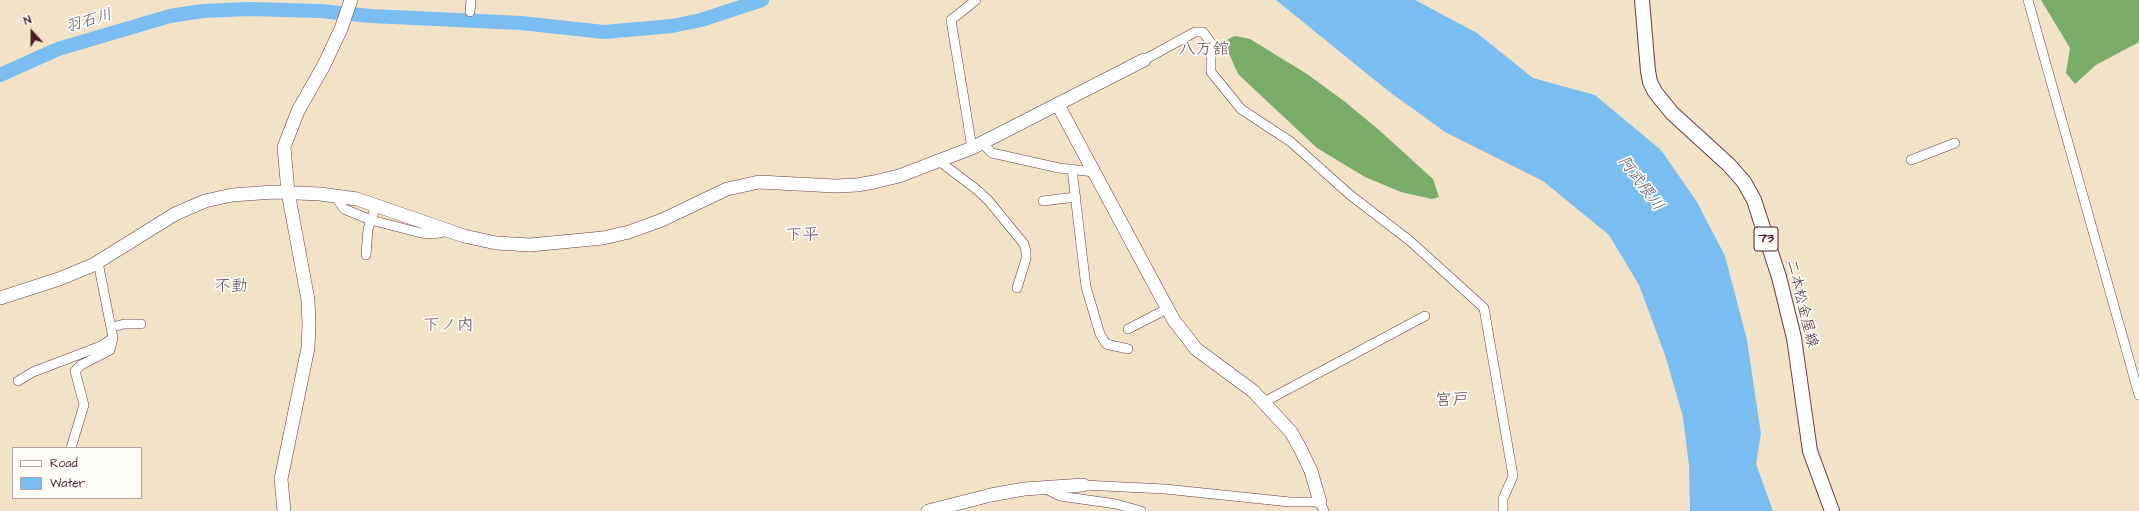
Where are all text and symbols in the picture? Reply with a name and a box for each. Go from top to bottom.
water label: 羽石川 [63,6,115,38]
north arrow [12,12,52,52]
text: N [22,12,33,29]
district label: 八万舘 [1179,40,1229,60]
water label: 阿武隈川 [1613,153,1667,215]
district label: 下平 [785,226,819,246]
road number: 73 [1754,227,1778,251]
street label: 二本松金屋線 [1781,258,1821,350]
district label: 不動 [214,277,248,297]
district label: 下ノ内 [423,316,473,336]
district label: 宮戸 [1435,391,1469,411]
legend [12,447,142,499]
text: Road [50,455,78,472]
text: Water [50,475,85,492]

